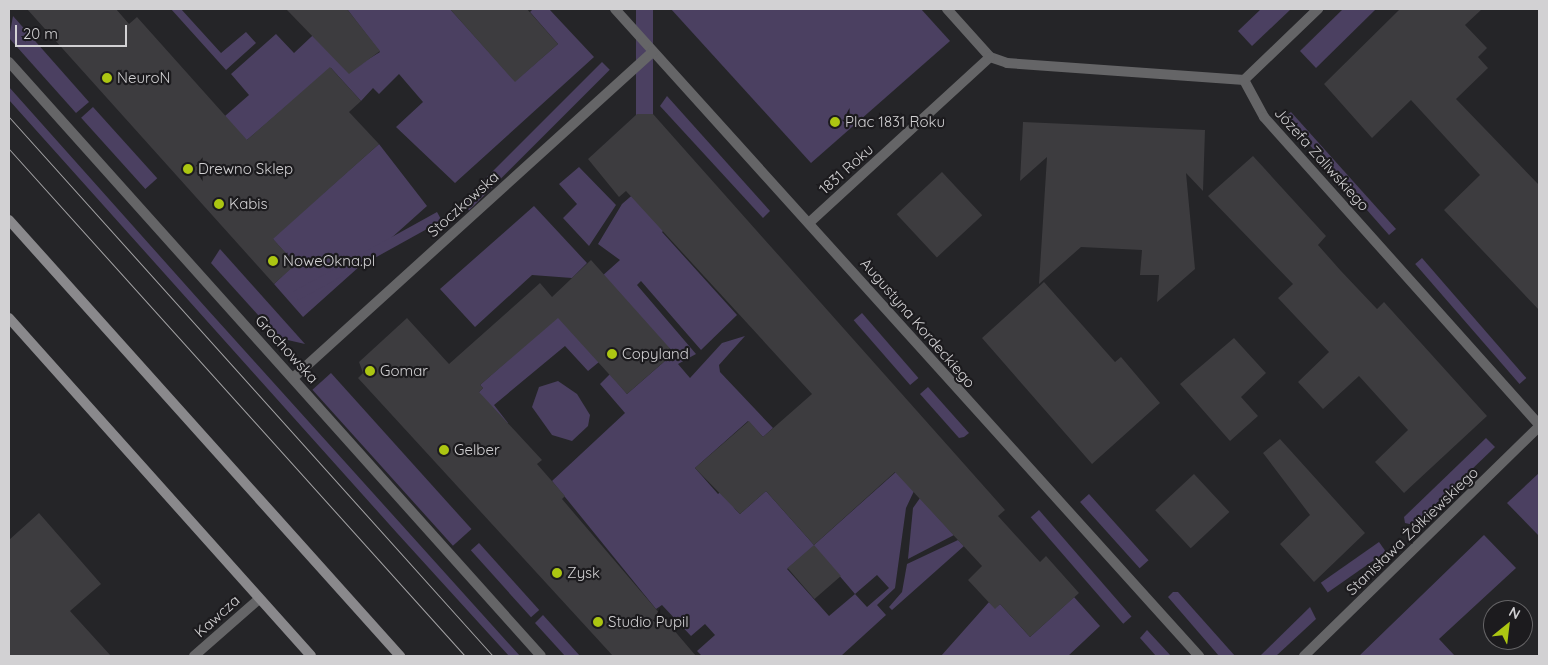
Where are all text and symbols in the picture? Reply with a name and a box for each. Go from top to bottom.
scale bar [18,15,130,47]
text: 20 m [23,24,58,43]
place label: NeuroN [117,69,170,87]
marker: NeuroN [101,72,113,84]
street label: Józefa Zaliwskiego [1271,104,1373,214]
place label: Plac 1831 Roku [845,113,945,131]
marker: Plac 1831 Roku [829,116,841,128]
street label: 1831 Roku [815,140,877,198]
place label: Drewno Sklep [198,160,293,178]
marker: Drewno Sklep [182,163,194,175]
street label: Stoczkowska [424,167,502,241]
place label: Kabis [229,195,268,213]
marker: Kabis [213,198,225,210]
place label: NoweOkna.pl [283,252,375,270]
marker: NoweOkna.pl [267,255,279,267]
street label: Augustyna Kordeckiego [857,255,979,391]
street label: Grochowska [252,311,322,387]
place label: Copyland [622,345,689,363]
marker: Copyland [606,348,618,360]
place label: Gomar [380,362,428,380]
marker: Gomar [364,365,376,377]
place label: Gelber [454,441,500,459]
marker: Gelber [438,444,450,456]
street label: Stanisława Żółkiewskiego [1342,463,1482,599]
place label: Zysk [567,564,600,582]
marker: Zysk [551,567,563,579]
street label: Kawcza [191,591,243,641]
north arrow [1483,600,1533,650]
text: N [1506,602,1524,623]
place label: Studio Pupil [608,613,689,631]
marker: Studio Pupil [592,616,604,628]

